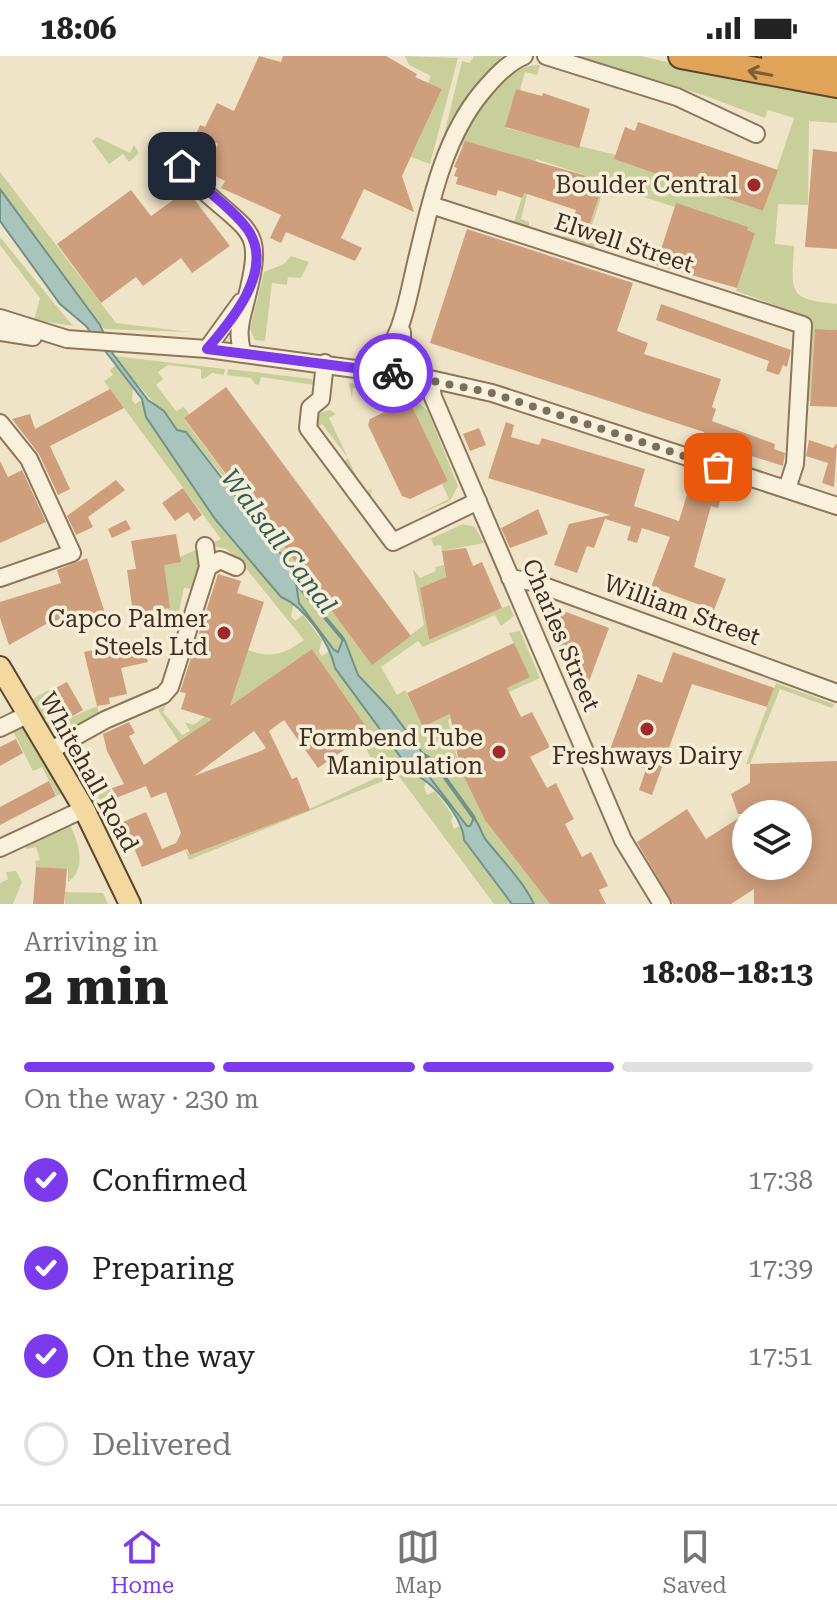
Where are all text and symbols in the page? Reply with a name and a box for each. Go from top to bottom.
text: 18:06 [40,11,117,46]
one-way arrow [748,64,773,79]
pin [148,132,216,200]
icon: home [160,144,204,188]
place label: Boulder Central [555,171,738,199]
marker: Boulder Central [745,176,763,194]
street label: Elwell Street [551,207,697,279]
courier [353,333,433,413]
icon: bike [371,351,415,395]
pin [684,433,752,501]
icon: bag [696,445,740,489]
water label: Walsall Canal [215,463,343,619]
street label: Charles Street [516,555,606,715]
street label: William Street [600,569,764,651]
place label: Capco Palmer Steels Ltd [48,605,208,661]
marker: Capco Palmer Steels Ltd [215,624,233,642]
street label: Whitehall Road [34,687,144,857]
marker: Freshways Dairy [638,720,656,738]
place label: Formbend Tube Manipulation [299,724,483,780]
place label: Freshways Dairy [552,742,743,770]
marker: Formbend Tube Manipulation [490,743,508,761]
map controls [732,800,812,880]
button: layers [732,800,812,880]
text: Arriving in [24,927,158,957]
text: 18:08–18:13 [641,955,813,990]
text: 2 min [24,956,169,1017]
text: On the way · 230 m [24,1084,259,1114]
icon: check [24,1158,68,1202]
text: Confirmed [92,1163,247,1198]
text: 17:38 [748,1165,813,1195]
icon: check [24,1246,68,1290]
text: Preparing [92,1251,234,1286]
text: 17:39 [748,1253,813,1283]
icon: check [24,1334,68,1378]
text: On the way [92,1339,255,1374]
text: 17:51 [748,1341,813,1371]
text: Delivered [92,1427,231,1462]
tab: Home [110,1525,174,1598]
tab: Map [395,1525,442,1598]
tab: Saved [663,1525,727,1598]

